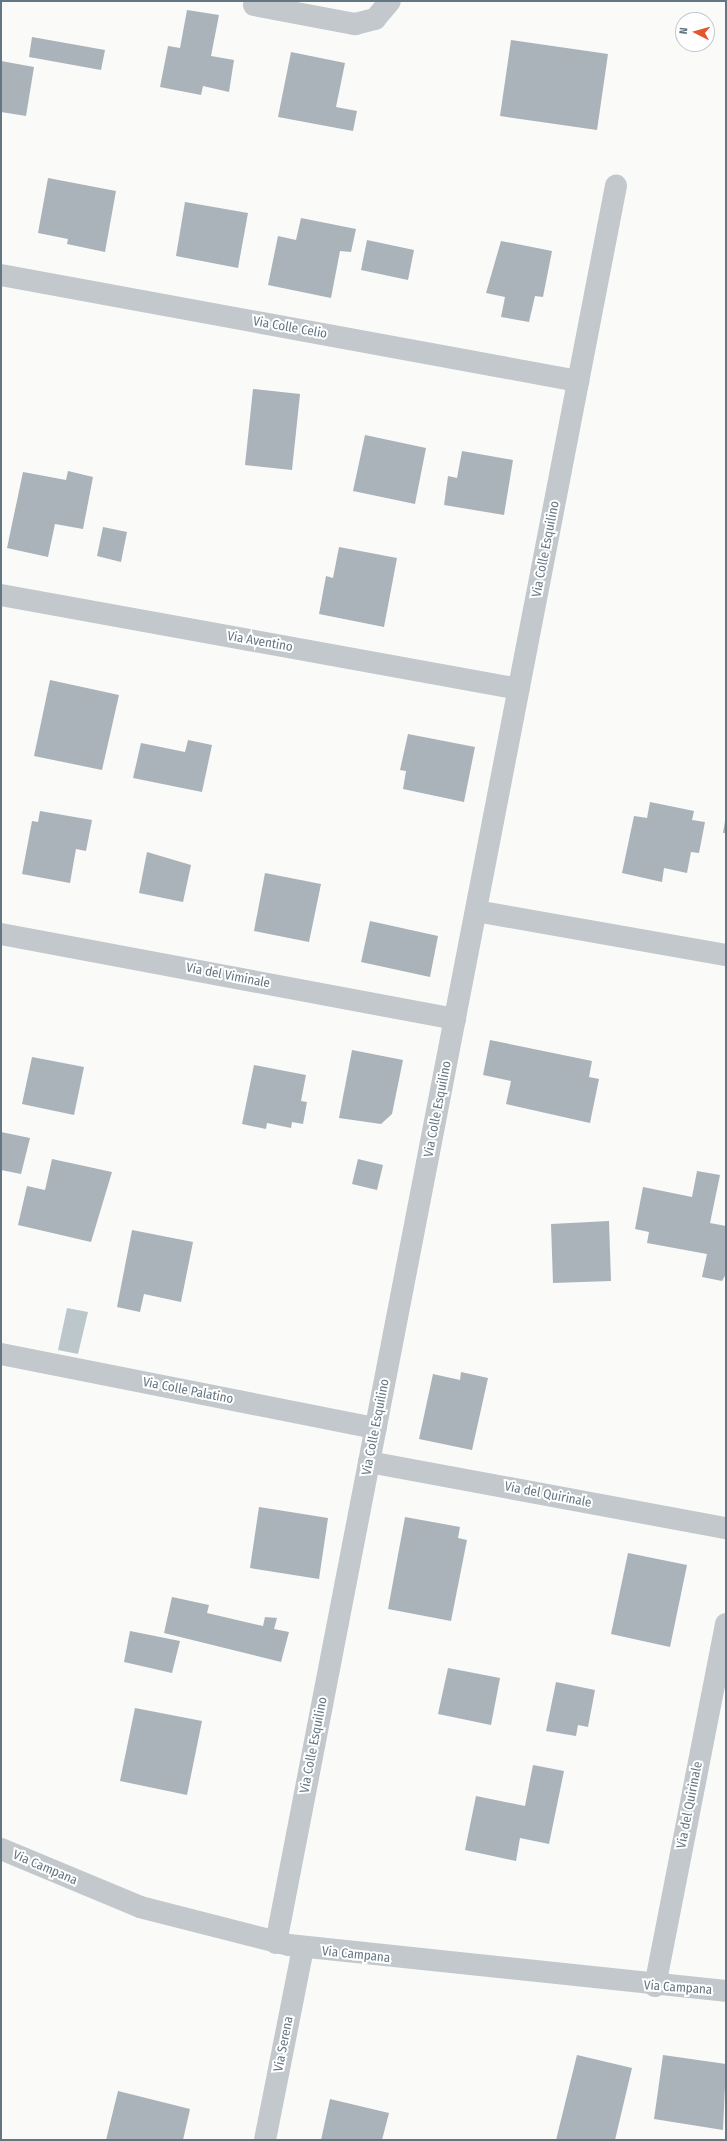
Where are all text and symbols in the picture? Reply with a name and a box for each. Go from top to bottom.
north arrow [675,12,715,52]
text: N [677,27,690,35]
street label: Via Colle Celio [252,314,328,342]
street label: Via Colle Esquilino [529,500,563,598]
street label: Via Aventino [226,629,294,655]
street label: Via del Viminale [185,960,271,992]
street label: Via Colle Esquilino [421,1060,455,1158]
street label: Via Colle Palatino [141,1375,235,1407]
street label: Via Colle Esquilino [359,1378,393,1476]
street label: Via del Quirinale [503,1479,593,1511]
street label: Via Colle Esquilino [297,1696,331,1794]
street label: Via del Quirinale [674,1760,706,1850]
street label: Via Campana [10,1847,80,1889]
street label: Via Campana [321,1944,391,1966]
street label: Via Campana [643,1978,713,1998]
street label: Via Serena [271,2015,297,2073]

